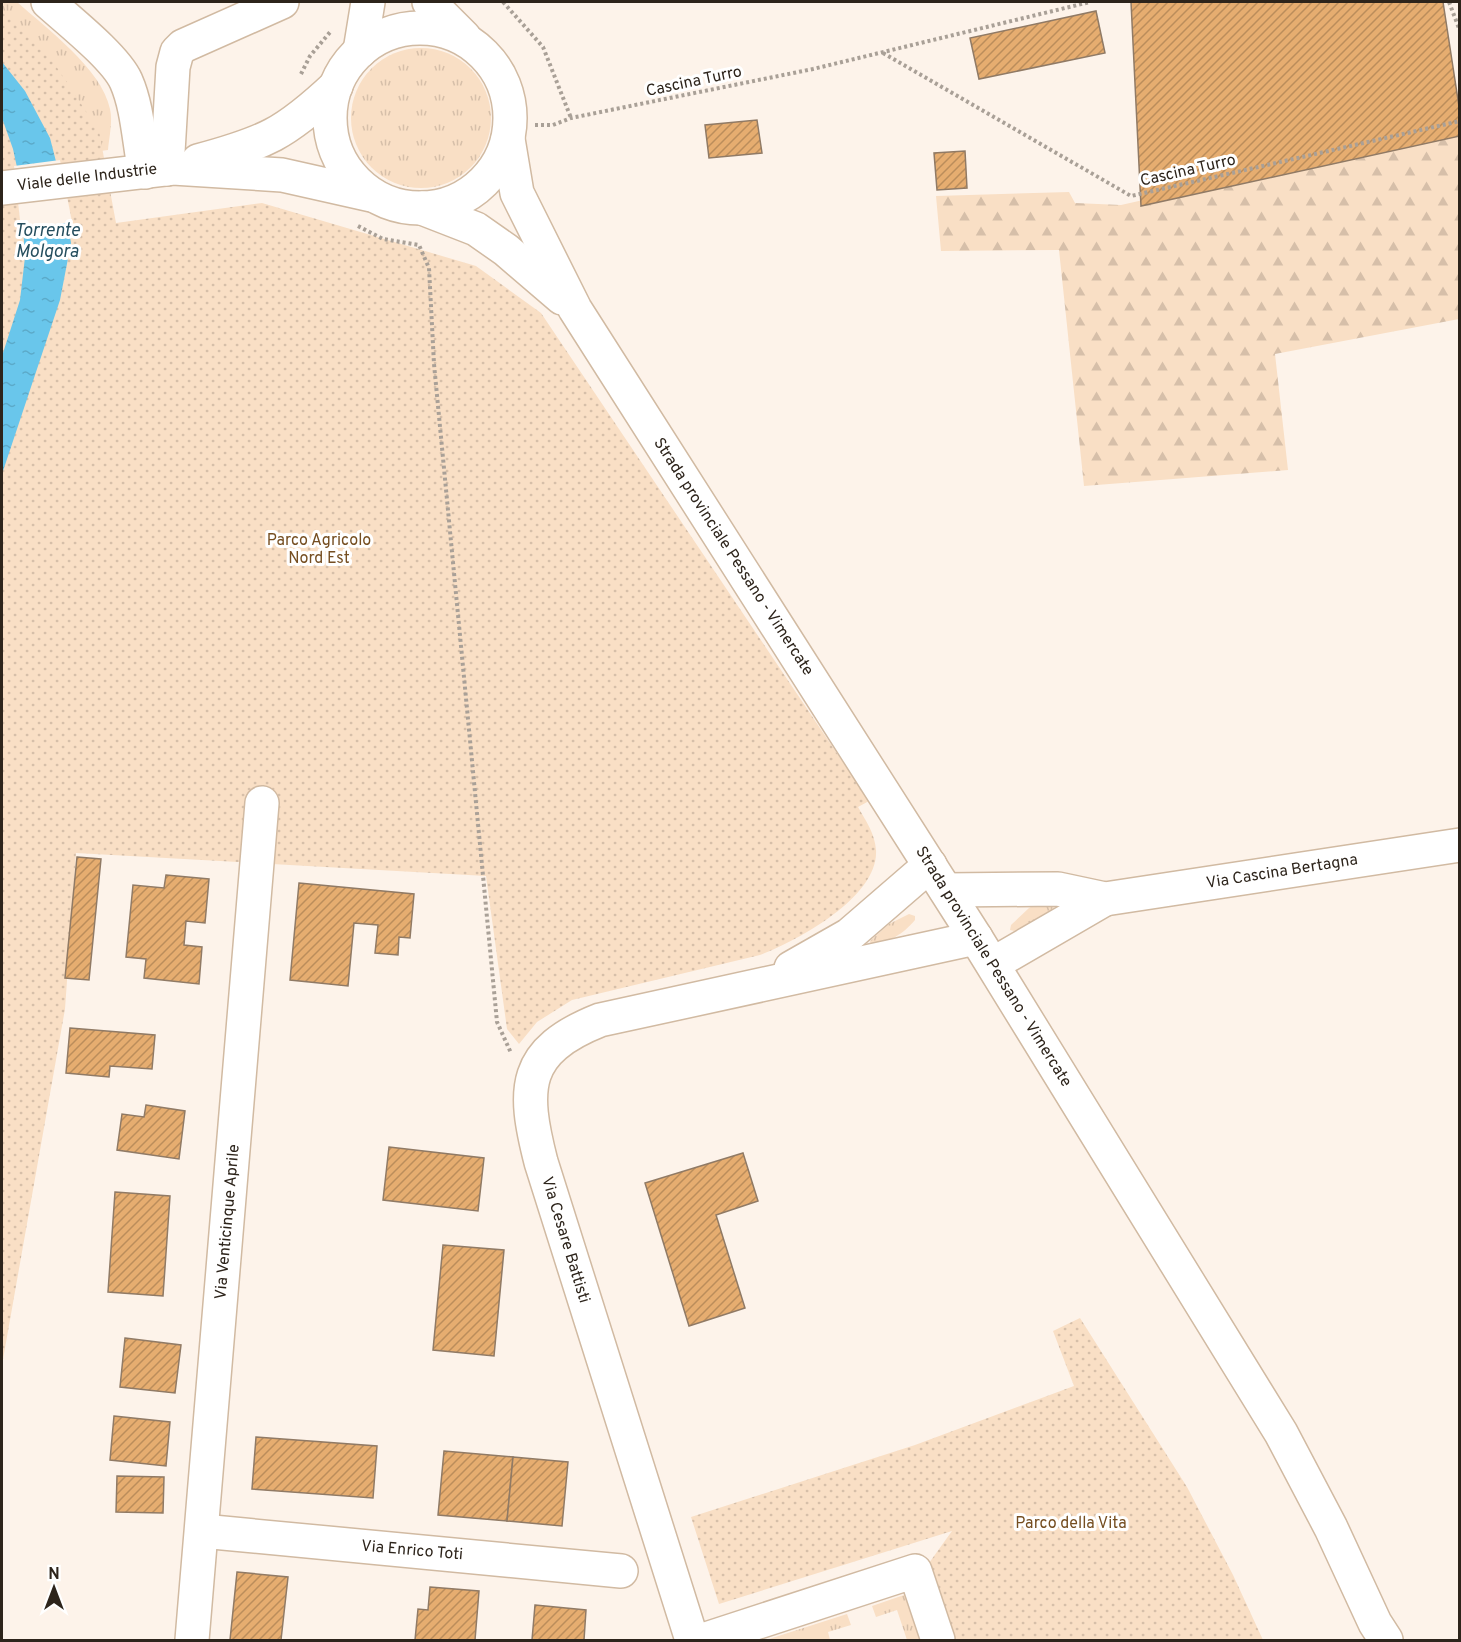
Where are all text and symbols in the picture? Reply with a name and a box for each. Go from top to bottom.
street label: Cascina Turro [644,62,744,102]
street label: Cascina Turro [1138,150,1238,192]
street label: Viale delle Industrie [16,159,158,197]
water label: Torrente Molgora [14,220,80,264]
street label: Strada provinciale Pessano - Vimercate [648,434,818,680]
park label: Parco Agricolo Nord Est [267,531,371,569]
street label: Strada provinciale Pessano - Vimercate [910,843,1076,1091]
street label: Via Cascina Bertagna [1205,850,1359,894]
street label: Via Venticinque Aprile [211,1143,245,1301]
street label: Via Cesare Battisti [536,1174,594,1306]
park label: Parco della Vita [1015,1514,1127,1534]
street label: Via Enrico Toti [360,1537,464,1565]
north arrow [24,1558,84,1618]
text: N [48,1565,60,1585]

